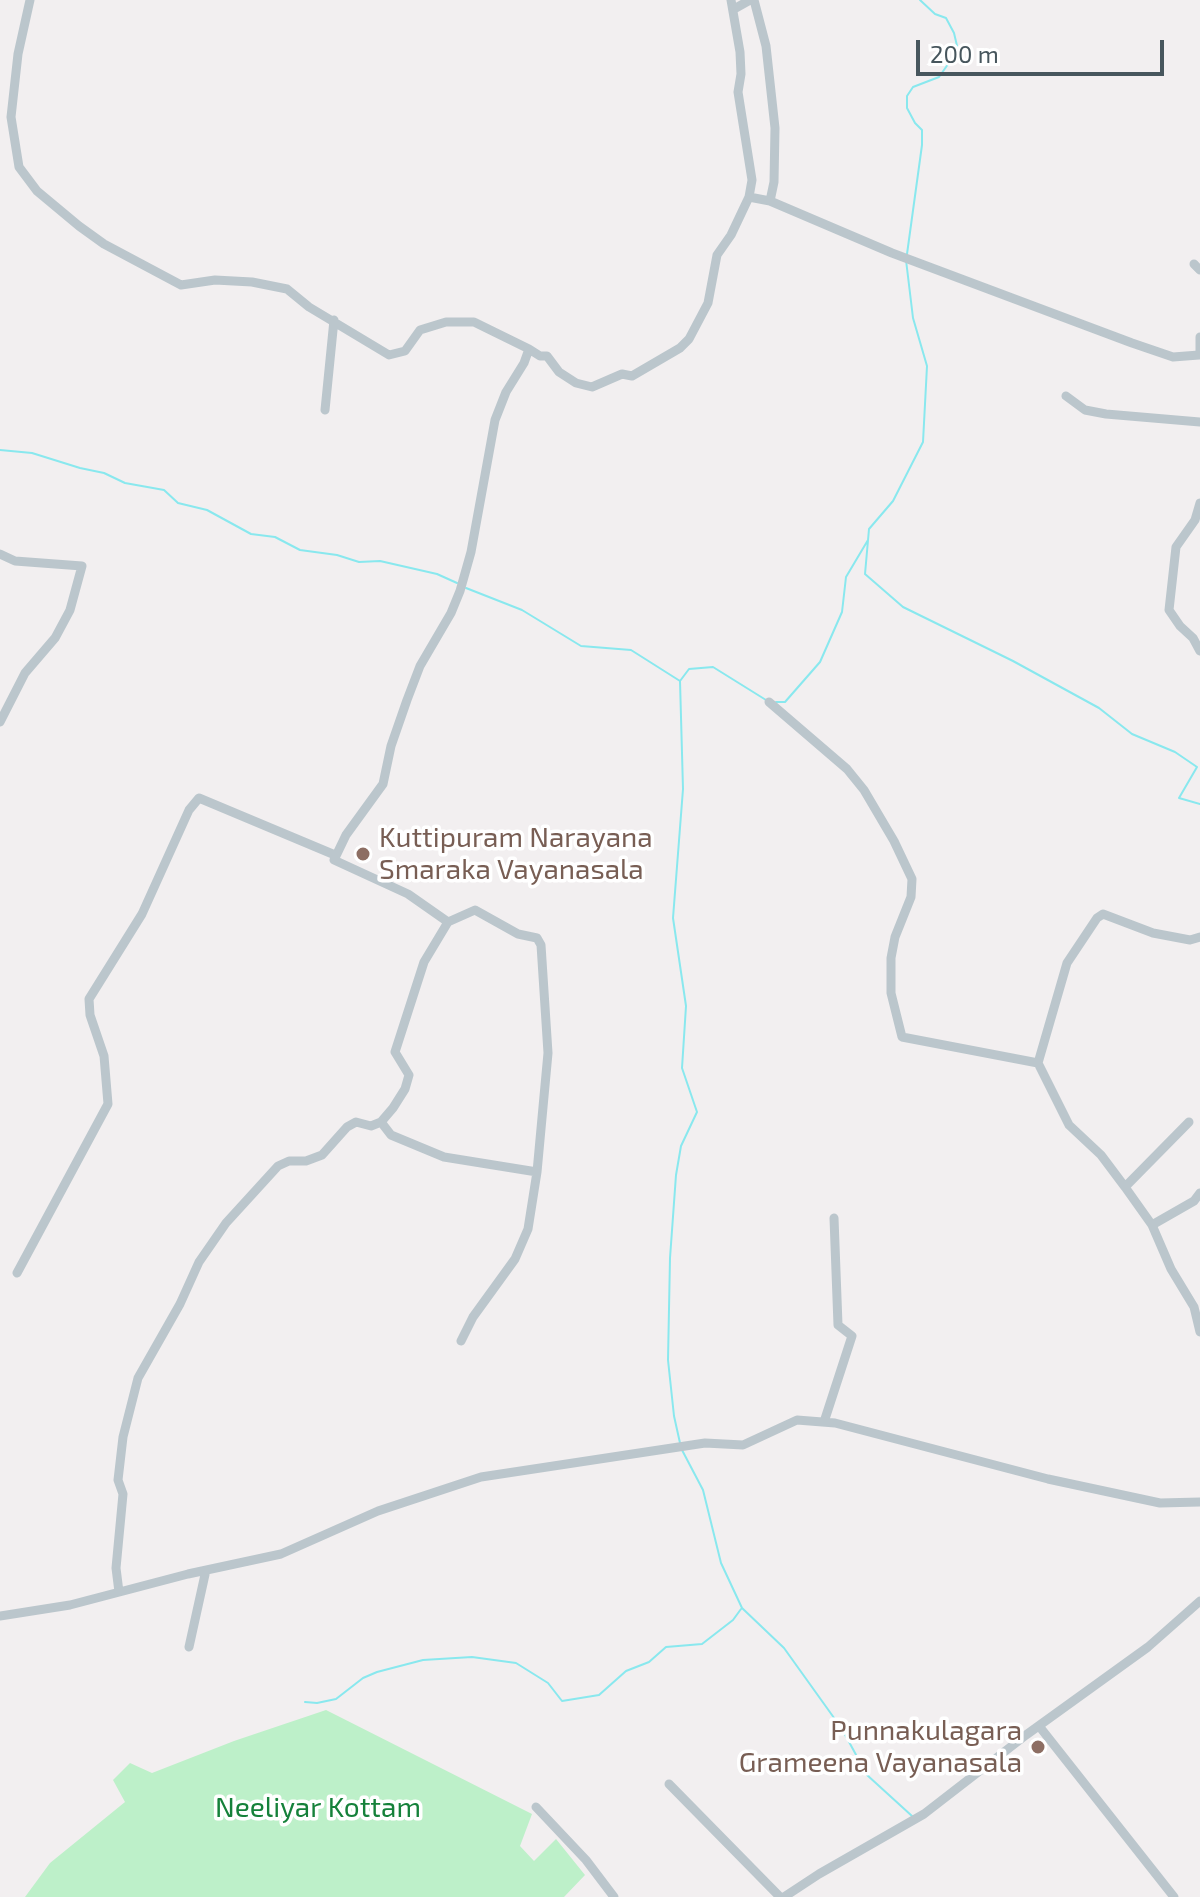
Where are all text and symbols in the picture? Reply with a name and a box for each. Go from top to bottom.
scale bar [920,24,1168,74]
text: 200 m [930,39,999,68]
place label: Kuttipuram Narayana Smaraka Vayanasala [379,821,653,887]
marker: Kuttipuram Narayana Smaraka Vayanasala [354,845,372,863]
place label: Punnakulagara Grameena Vayanasala [739,1714,1022,1780]
marker: Punnakulagara Grameena Vayanasala [1029,1738,1047,1756]
park label: Neeliyar Kottam [215,1791,421,1825]

